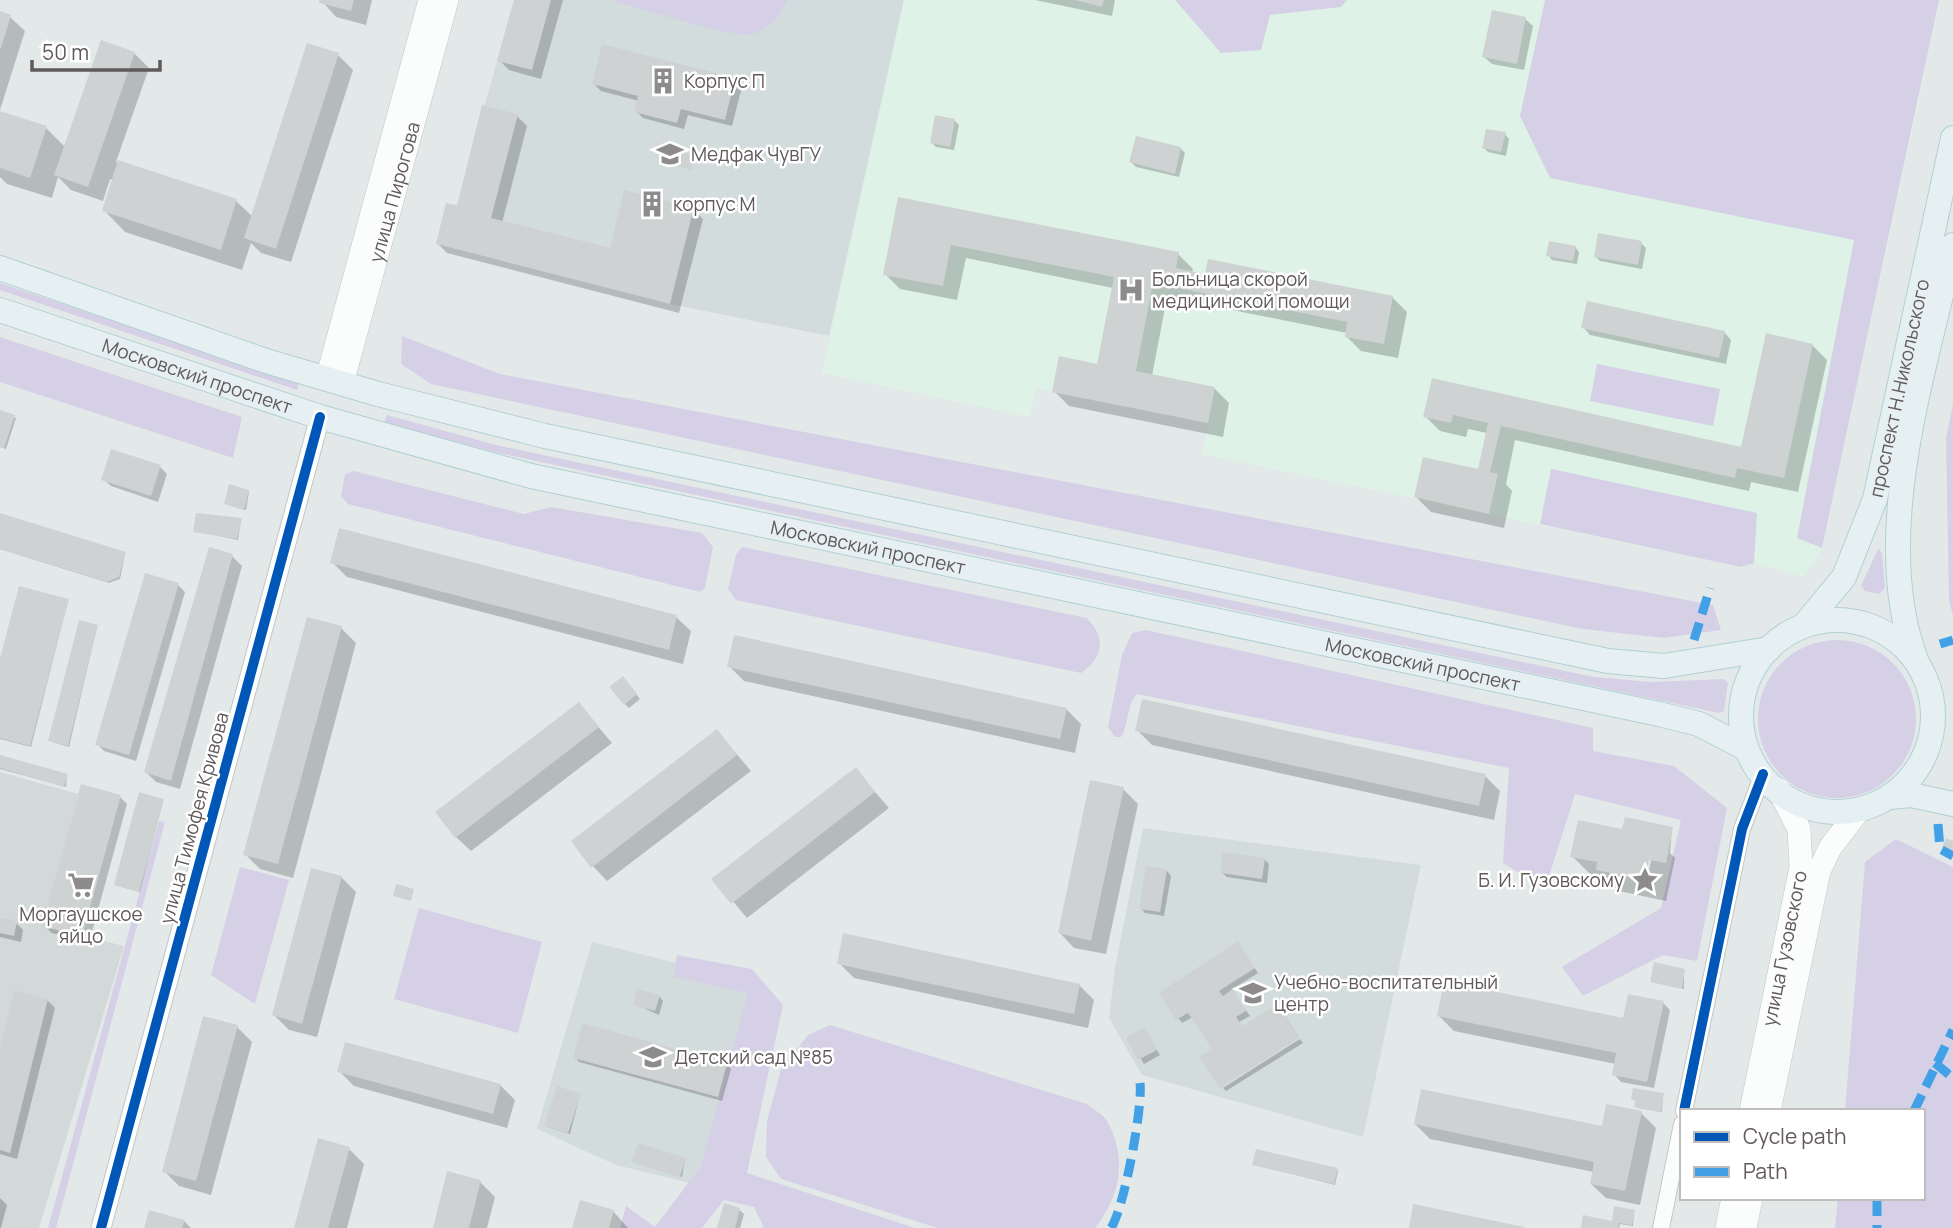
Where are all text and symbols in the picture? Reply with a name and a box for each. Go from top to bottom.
scale bar [32,28,159,72]
text: 50 m [42,38,89,66]
building icon: Корпус П [648,66,678,96]
place label: Корпус П [684,68,765,94]
street label: улица Пирогова [363,119,426,265]
school or university icon: Медфак ЧувГУ [655,139,685,169]
place label: Медфак ЧувГУ [691,141,821,167]
building icon: корпус М [637,189,667,219]
place label: корпус М [673,191,755,217]
place label: Больница скорой медицинской помощи [1152,266,1350,314]
hospital icon: Больница скорой медицинской помощи [1116,275,1146,305]
street label: проспект Н.Никольского [1863,277,1935,500]
street label: Московский проспект [99,332,296,420]
street label: Московский проспект [768,514,968,580]
street label: Московский проспект [1323,631,1523,697]
street label: улица Тимофея Кривова [153,709,235,927]
place icon: Б. И. Гузовскому [1630,865,1660,895]
place label: Б. И. Гузовскому [1478,867,1624,893]
street label: улица Гузовского [1756,868,1813,1029]
supermarket icon: Моргаушское яйцо [66,870,96,900]
place label: Моргаушское яйцо [19,901,143,949]
place label: Учебно-воспитательный центр [1274,969,1498,1017]
school or university icon: Учебно-воспитательный центр [1238,978,1268,1008]
school or university icon: Детский сад №85 [638,1042,668,1072]
place label: Детский сад №85 [674,1044,833,1070]
legend [1680,1109,1925,1200]
text: Cycle path [1743,1122,1846,1150]
text: Path [1743,1157,1788,1185]

